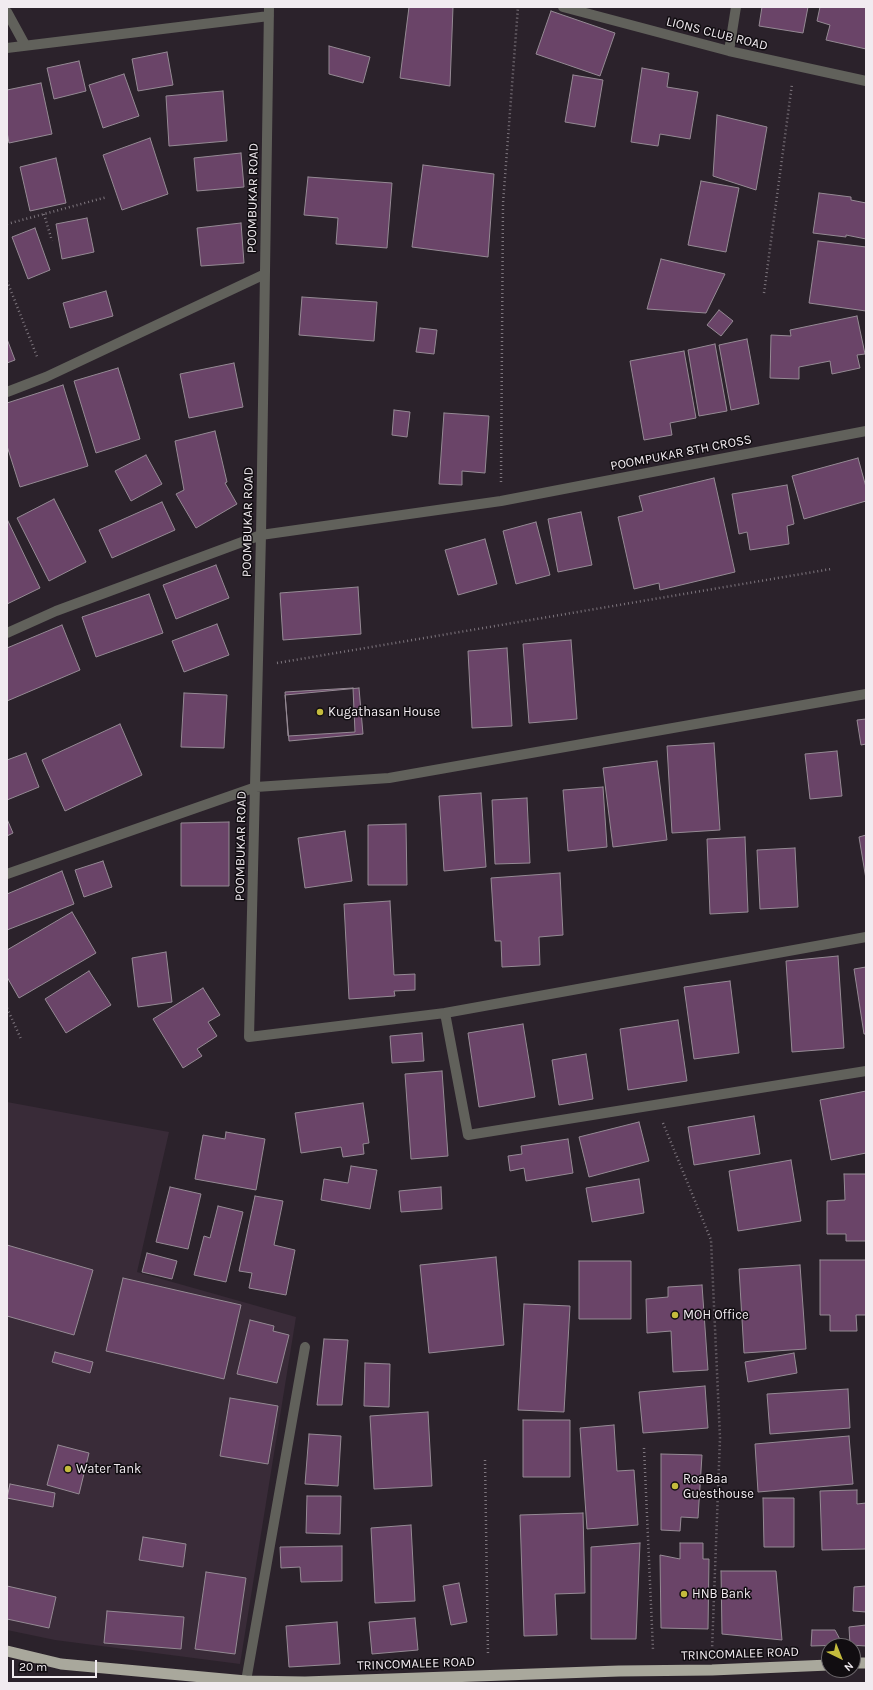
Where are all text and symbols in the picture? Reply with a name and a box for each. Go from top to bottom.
street label: LIONS CLUB ROAD [665,14,769,54]
street label: POOMBUKAR ROAD [244,143,262,253]
street label: POOMPUKAR 8TH CROSS [609,432,753,474]
street label: POOMBUKAR ROAD [239,467,257,577]
place label: Kugathasan House [328,704,440,720]
marker: Kugathasan House [315,707,325,717]
street label: POOMBUKAR ROAD [232,791,250,901]
place label: MOH Office [683,1307,749,1323]
marker: MOH Office [670,1310,680,1320]
place label: Water Tank [76,1461,141,1477]
marker: Water Tank [63,1464,73,1474]
place label: RoaBaa Guesthouse [683,1471,754,1502]
marker: RoaBaa Guesthouse [670,1481,680,1491]
place label: HNB Bank [692,1586,751,1602]
marker: HNB Bank [679,1589,689,1599]
north arrow [821,1638,861,1678]
street label: TRINCOMALEE ROAD [681,1644,799,1664]
scale bar [14,1652,99,1678]
street label: TRINCOMALEE ROAD [357,1654,475,1674]
text: N [842,1659,856,1674]
text: 20 m [19,1660,47,1674]

